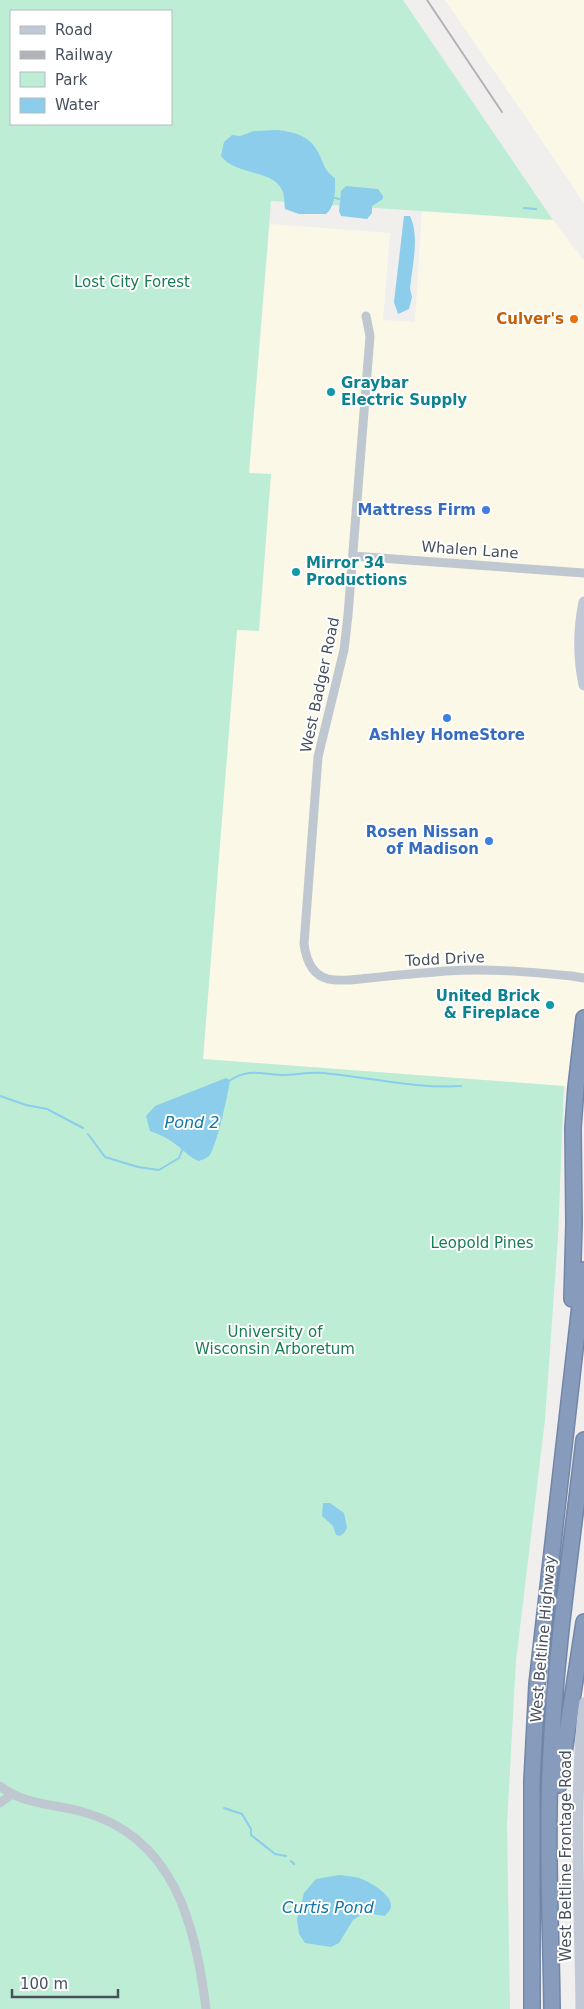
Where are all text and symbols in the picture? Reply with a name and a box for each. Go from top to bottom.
legend [10,10,172,125]
text: Road [55,21,93,39]
text: Railway [55,46,113,64]
text: Park [55,71,88,89]
text: Water [55,96,100,114]
park label: Lost City Forest [74,273,190,291]
place label: Culver's [496,310,564,328]
marker: Culver's [568,313,580,325]
place label: Graybar Electric Supply [341,374,467,409]
marker: Graybar Electric Supply [325,386,337,398]
place label: Mattress Firm [358,501,476,519]
marker: Mattress Firm [480,504,492,516]
street label: Whalen Lane [421,538,519,562]
place label: Mirror 34 Productions [306,554,407,589]
marker: Mirror 34 Productions [290,566,302,578]
street label: West Badger Road [297,616,343,754]
marker: Ashley HomeStore [441,712,453,724]
place label: Ashley HomeStore [369,726,525,744]
place label: Rosen Nissan of Madison [366,823,479,858]
marker: Rosen Nissan of Madison [483,835,495,847]
street label: Todd Drive [404,948,485,970]
place label: United Brick & Fireplace [436,987,541,1022]
marker: United Brick & Fireplace [544,999,556,1011]
water label: Pond 2 [165,1113,220,1132]
park label: Leopold Pines [430,1234,534,1252]
park label: University of Wisconsin Arboretum [195,1323,355,1358]
street label: West Beltline Highway [527,1554,559,1723]
street label: West Beltline Frontage Road [557,1750,575,1962]
water label: Curtis Pond [282,1898,375,1917]
scale bar [12,1966,119,1998]
text: 100 m [20,1975,68,1993]

